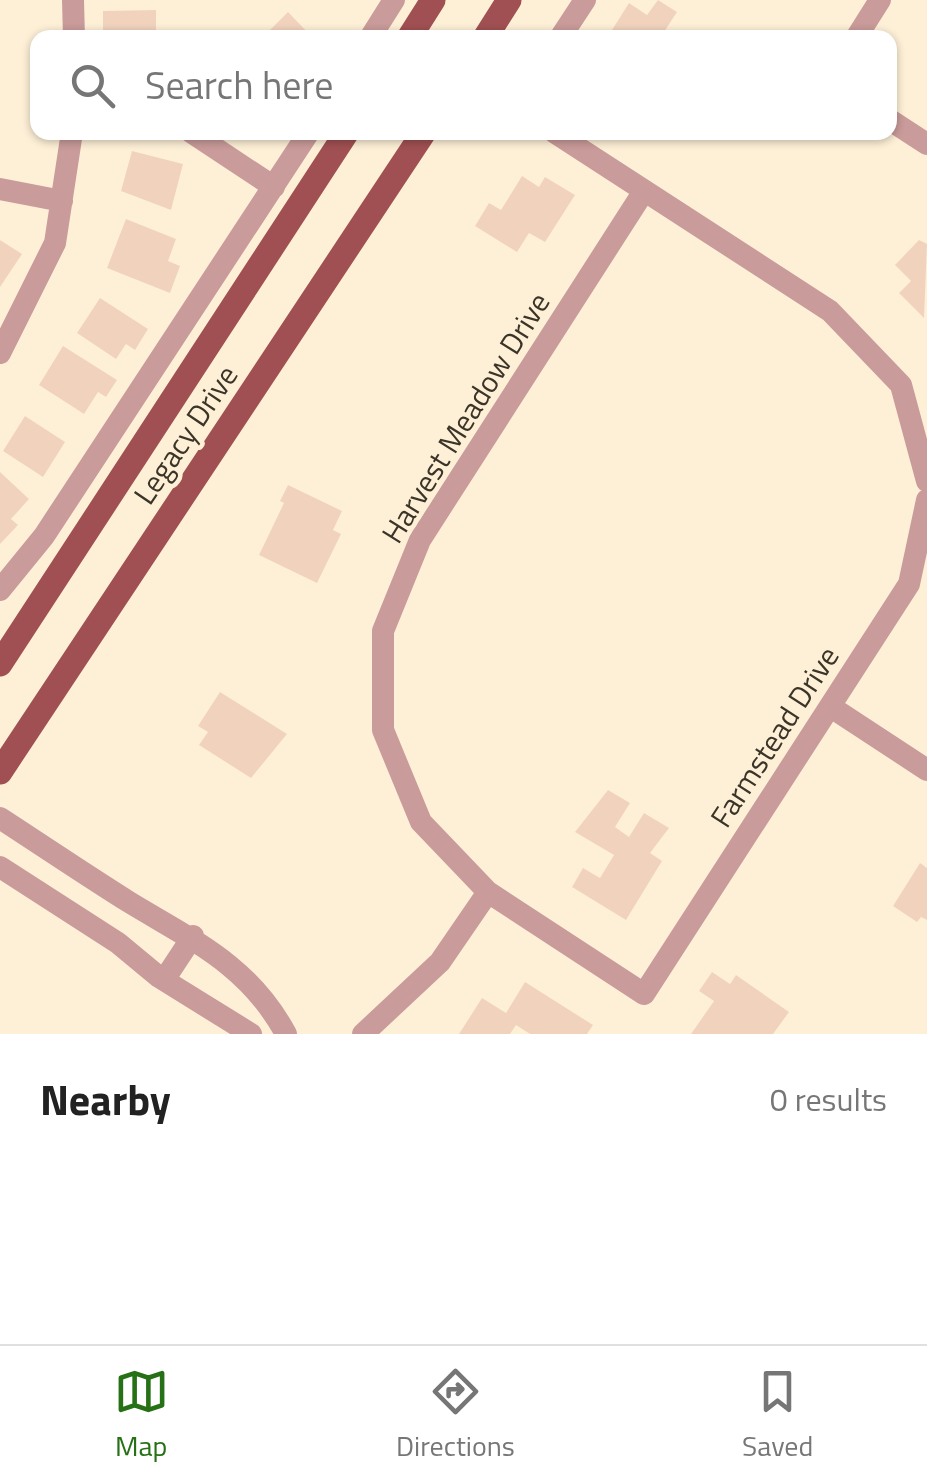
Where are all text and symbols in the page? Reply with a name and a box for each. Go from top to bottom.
search box [30,30,897,140]
text: Search here [145,56,333,114]
icon: search [65,58,120,113]
street label: Harvest Meadow Drive [369,283,561,552]
street label: Legacy Drive [121,355,249,513]
street label: Farmstead Drive [698,637,850,836]
text: Nearby [40,1067,171,1131]
text: 0 results [770,1075,887,1123]
tab: Map [114,1364,169,1467]
tab: Directions [396,1364,515,1467]
tab: Saved [742,1364,813,1467]

